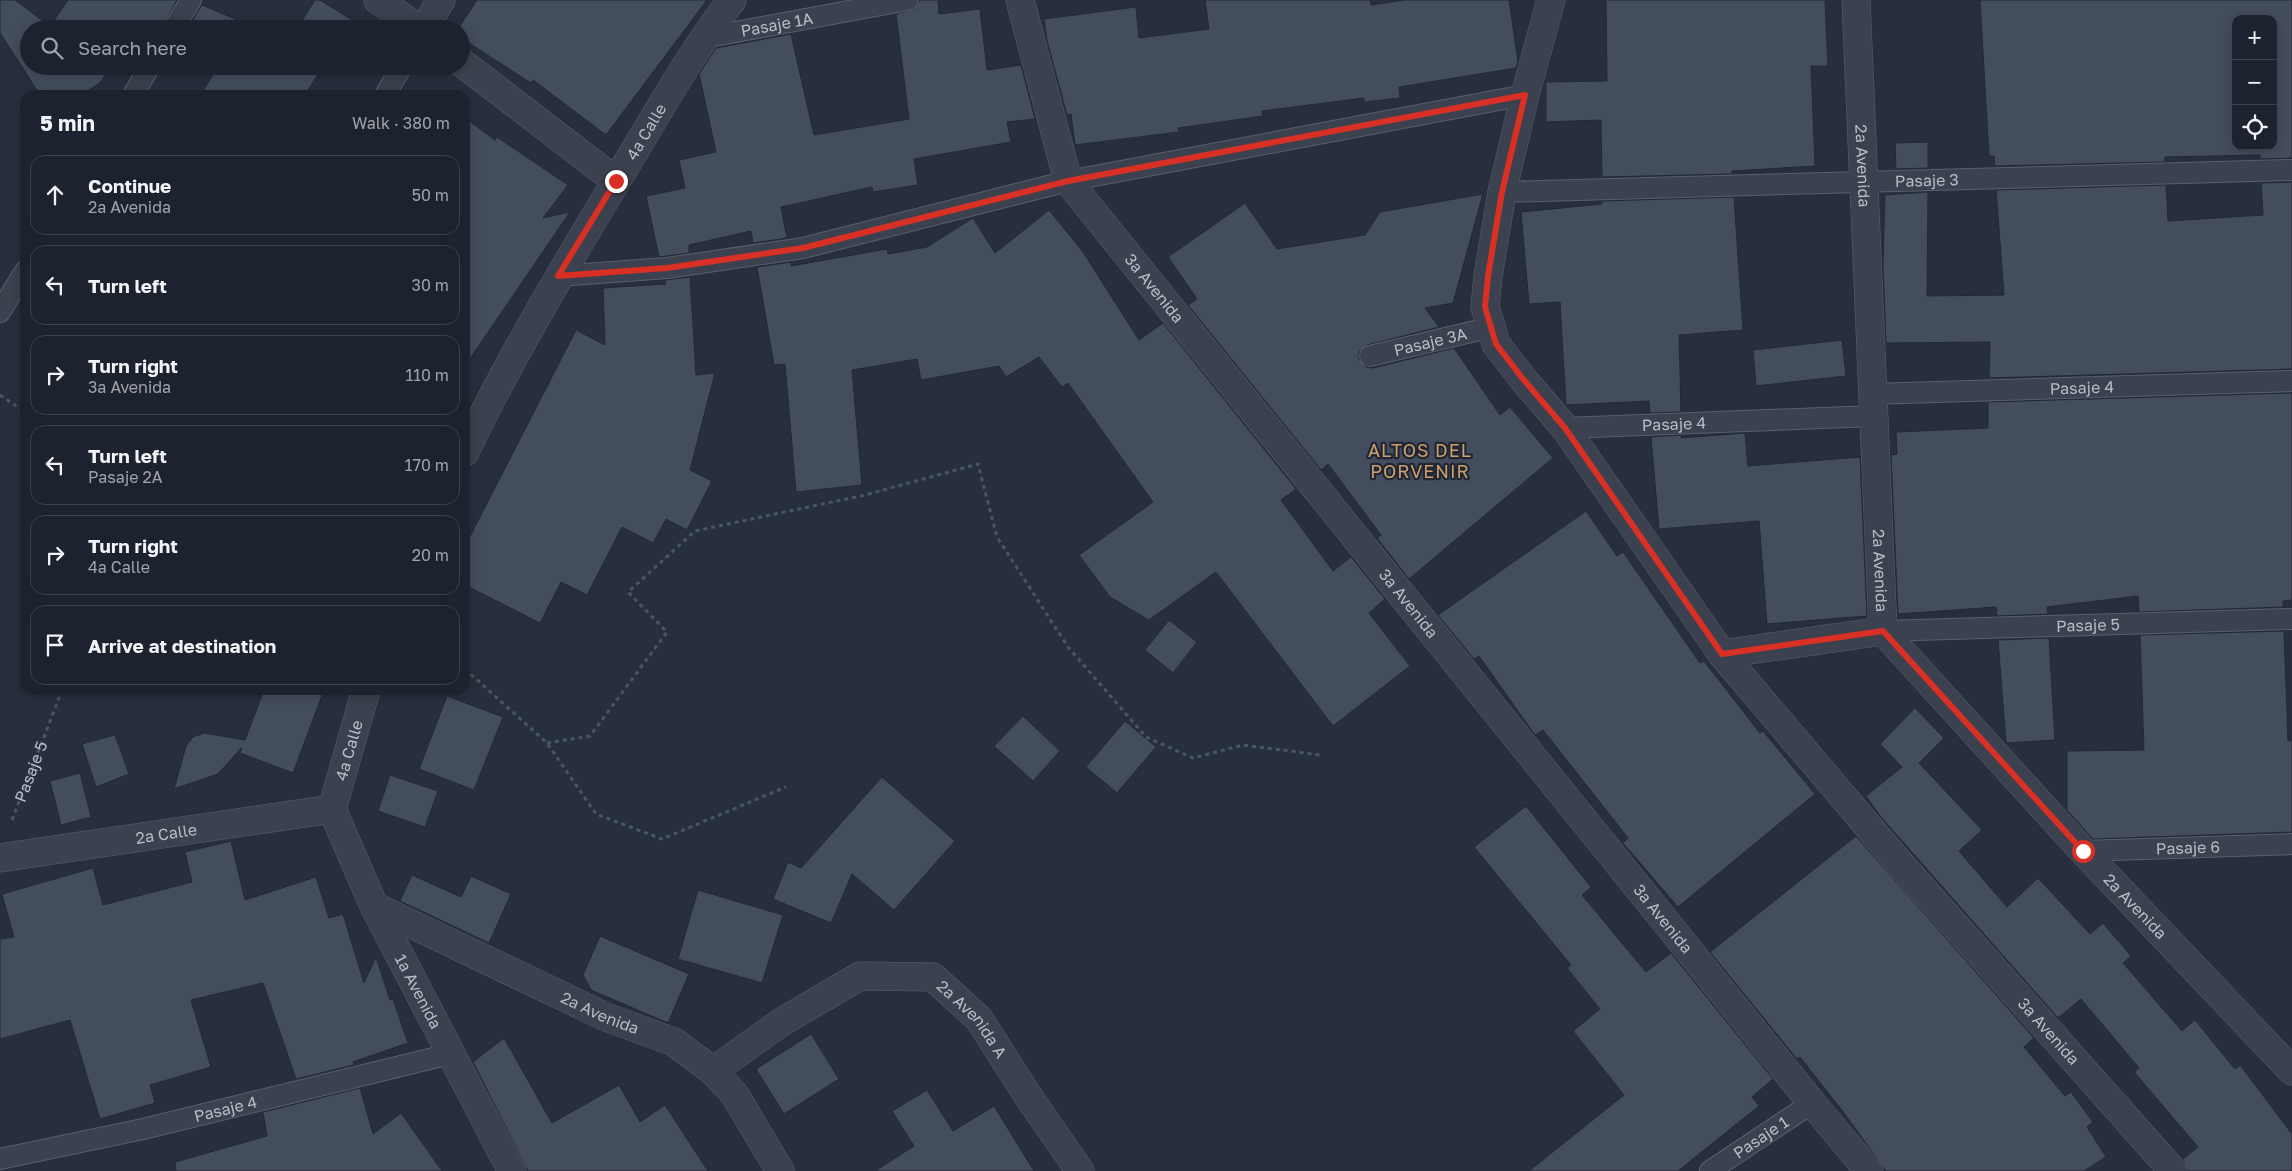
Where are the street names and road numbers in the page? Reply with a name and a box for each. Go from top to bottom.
street label: Pasaje 1A [739,8,815,41]
street label: 4a Calle [621,100,670,164]
street label: 2a Avenida [1851,124,1875,208]
street label: Pasaje 3 [1895,169,1959,191]
street label: 3a Avenida [1121,250,1188,327]
street label: Pasaje 3A [1392,323,1469,360]
street label: Pasaje 4 [2049,377,2114,398]
street label: Pasaje 4 [1641,413,1706,435]
street label: 2a Avenida [1869,529,1892,612]
street label: 3a Avenida [1375,565,1443,642]
street label: Pasaje 5 [2056,614,2120,636]
street label: 4a Calle [331,718,367,783]
street label: Pasaje 5 [10,738,51,805]
street label: 2a Calle [134,819,198,848]
street label: Pasaje 6 [2156,836,2220,859]
street label: 2a Avenida [2100,869,2171,943]
street label: 3a Avenida [1629,880,1697,957]
street label: 1a Avenida [391,951,446,1032]
street label: 2a Avenida A [933,976,1011,1062]
street label: 2a Avenida [558,987,642,1038]
street label: 3a Avenida [2014,993,2084,1069]
street label: Pasaje 4 [192,1092,259,1126]
street label: Pasaje 1 [1729,1111,1792,1163]

